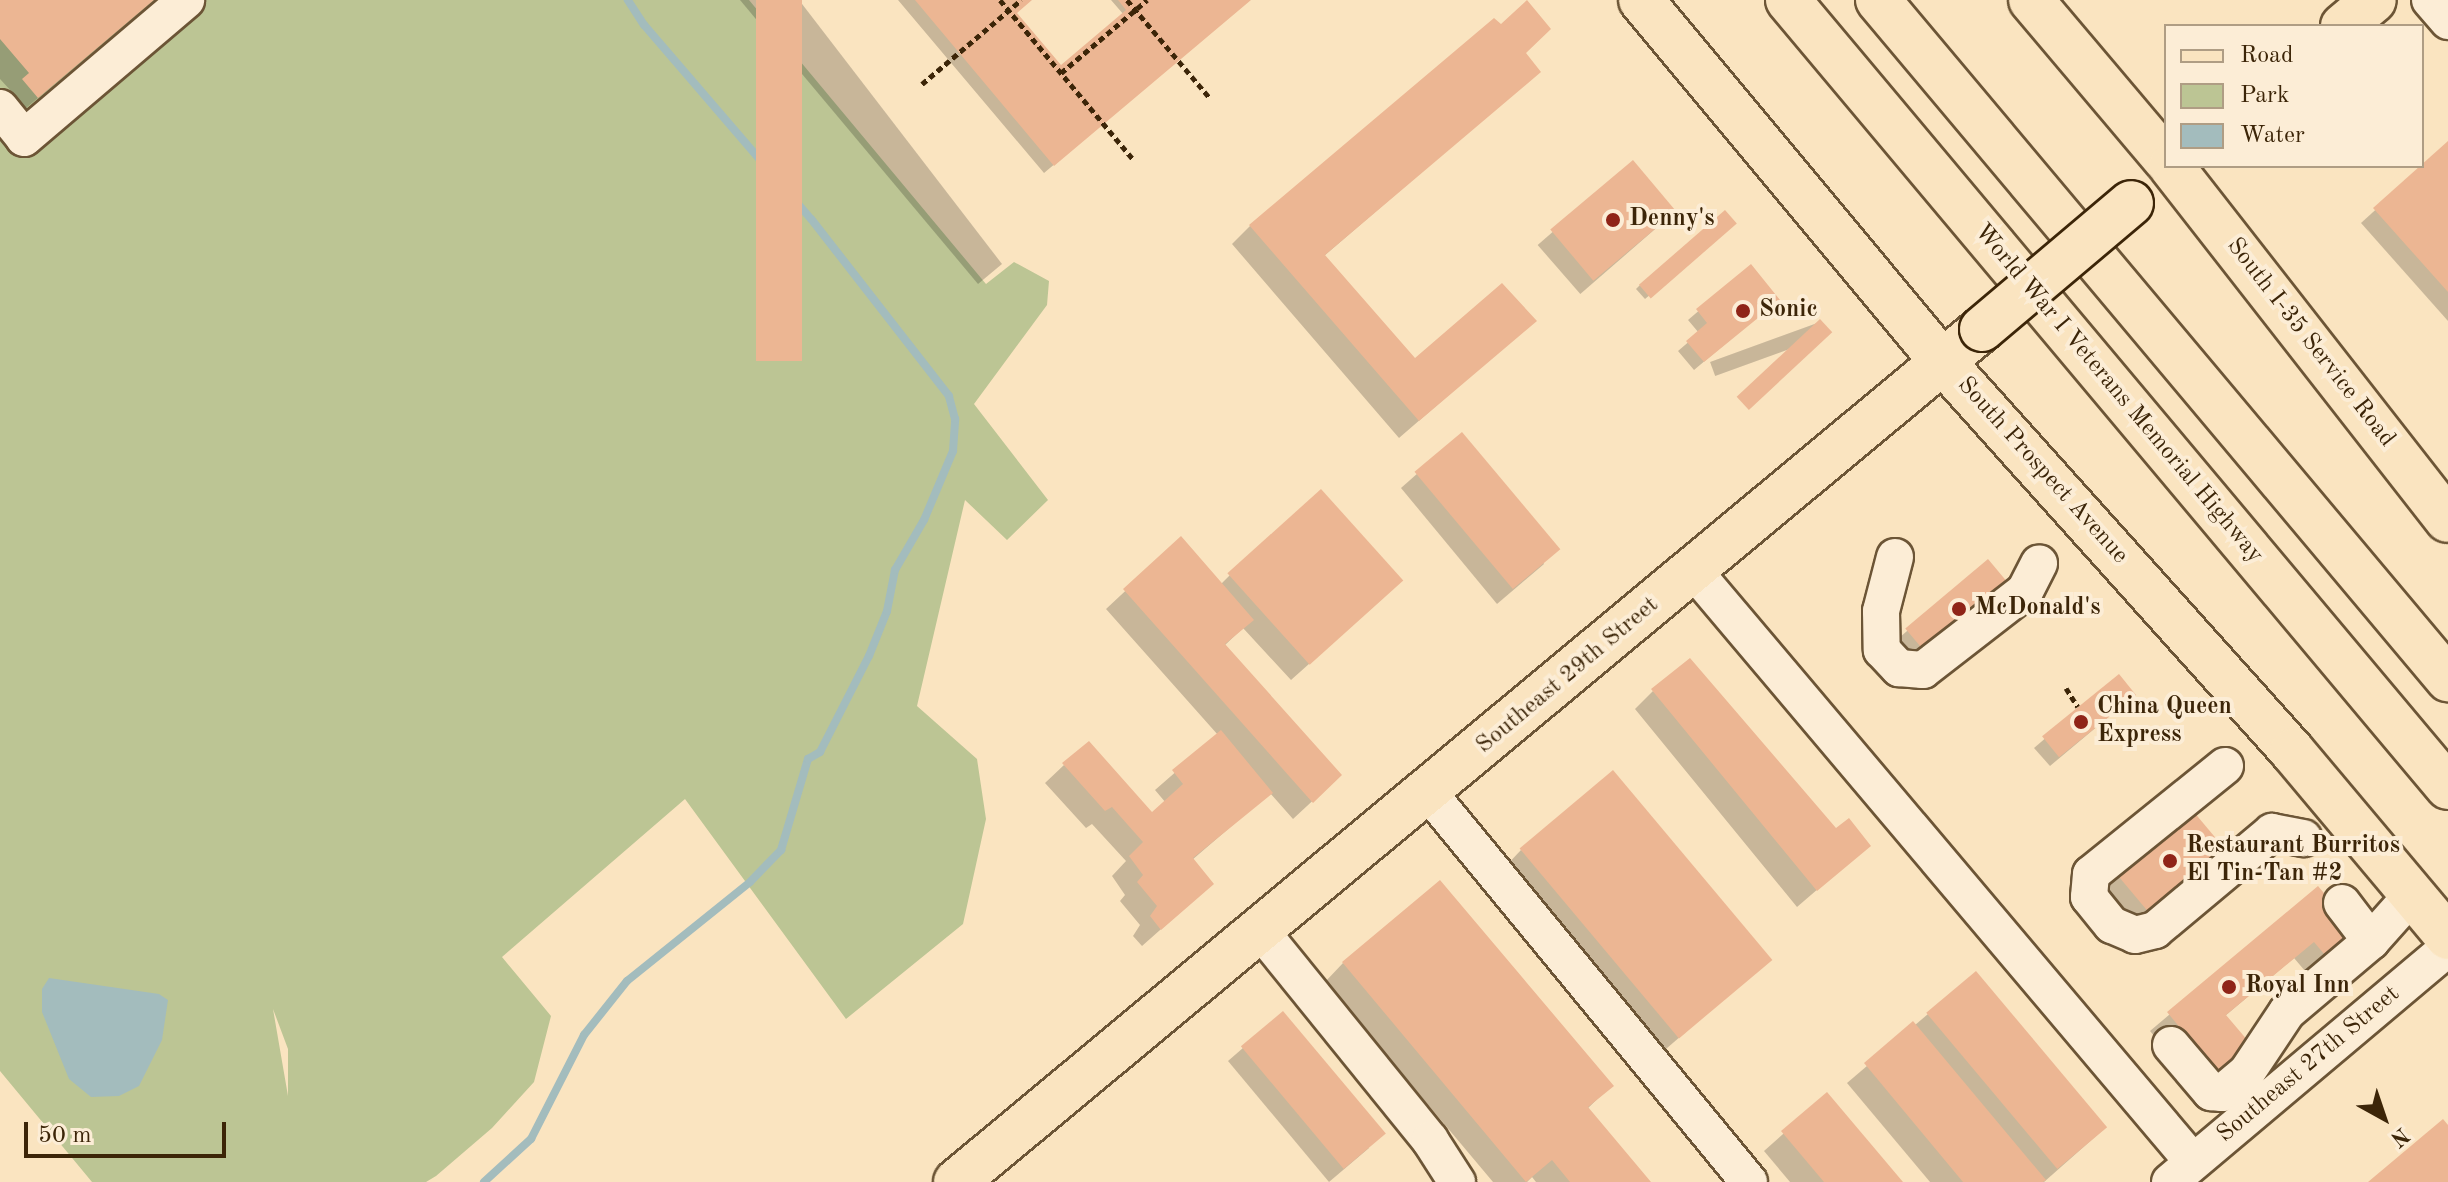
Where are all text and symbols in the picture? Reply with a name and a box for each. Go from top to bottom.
legend [2164,24,2424,168]
text: Road [2240,44,2293,68]
text: Park [2240,84,2289,108]
text: Water [2240,124,2305,148]
place label: Denny's [1629,206,1715,234]
marker: Denny's [1604,211,1622,229]
street label: World War I Veterans Memorial Highway [1967,218,2269,570]
street label: South I-35 Service Road [2219,233,2401,453]
place label: Sonic [1759,297,1818,325]
marker: Sonic [1734,302,1752,320]
street label: South Prospect Avenue [1950,372,2134,570]
street label: Southeast 29th Street [1471,591,1665,761]
place label: McDonald's [1975,595,2100,623]
marker: McDonald's [1950,600,1968,618]
place label: China Queen Express [2097,694,2232,750]
marker: China Queen Express [2072,713,2090,731]
place label: Restaurant Burritos El Tin-Tan #2 [2186,833,2400,889]
marker: Restaurant Burritos El Tin-Tan #2 [2161,852,2179,870]
place label: Royal Inn [2245,973,2350,1001]
marker: Royal Inn [2220,978,2238,996]
street label: Southeast 27th Street [2212,980,2406,1150]
north arrow [2344,1078,2424,1158]
scale bar [28,1106,230,1156]
text: N [2386,1123,2413,1150]
text: 50 m [38,1124,92,1148]

